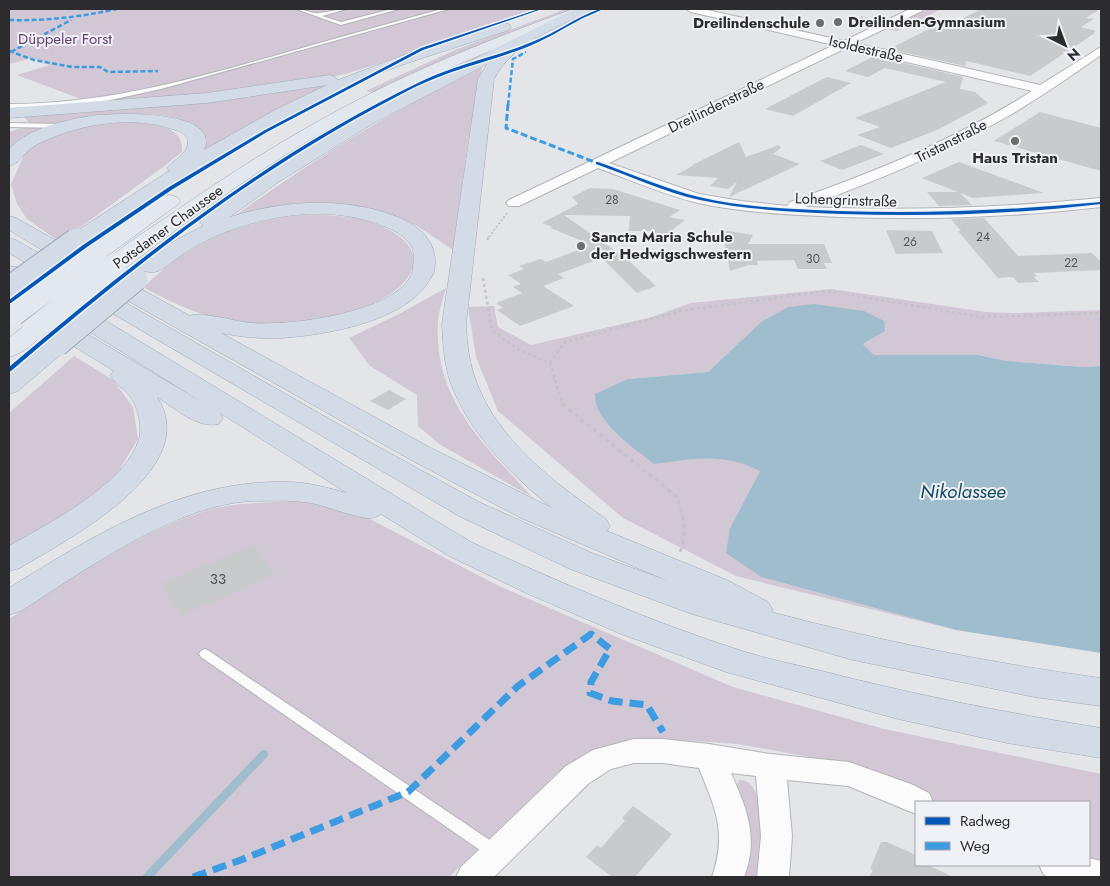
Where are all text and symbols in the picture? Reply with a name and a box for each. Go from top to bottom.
place label: Dreilinden-Gymnasium [848,11,1005,33]
place label: Dreilindenschule [693,12,810,34]
marker: Dreilinden-Gymnasium [832,16,844,28]
marker: Dreilindenschule [814,17,826,29]
north arrow [1040,20,1090,70]
park label: Düppeler Forst [18,28,112,50]
street label: Isoldestraße [827,30,906,68]
text: N [1063,44,1085,66]
street label: Dreilindenstraße [664,73,768,139]
street label: Tristanstraße [911,113,991,168]
marker: Haus Tristan [1009,135,1021,147]
place label: Haus Tristan [972,147,1058,169]
street label: Potsdamer Chaussee [108,179,228,274]
street label: Lohengrinstraße [795,187,898,213]
house number: 28 [605,191,619,209]
place label: Sancta Maria Schule der Hedwigschwestern [591,226,751,265]
house number: 24 [976,228,990,246]
house number: 26 [903,233,917,251]
marker: Sancta Maria Schule der Hedwigschwestern [575,240,587,252]
house number: 30 [806,250,820,268]
house number: 22 [1064,254,1078,272]
water label: Nikolassee [920,478,1006,505]
house number: 33 [210,568,226,590]
legend [915,801,1090,866]
text: Radweg [960,810,1010,832]
text: Weg [960,835,990,857]

